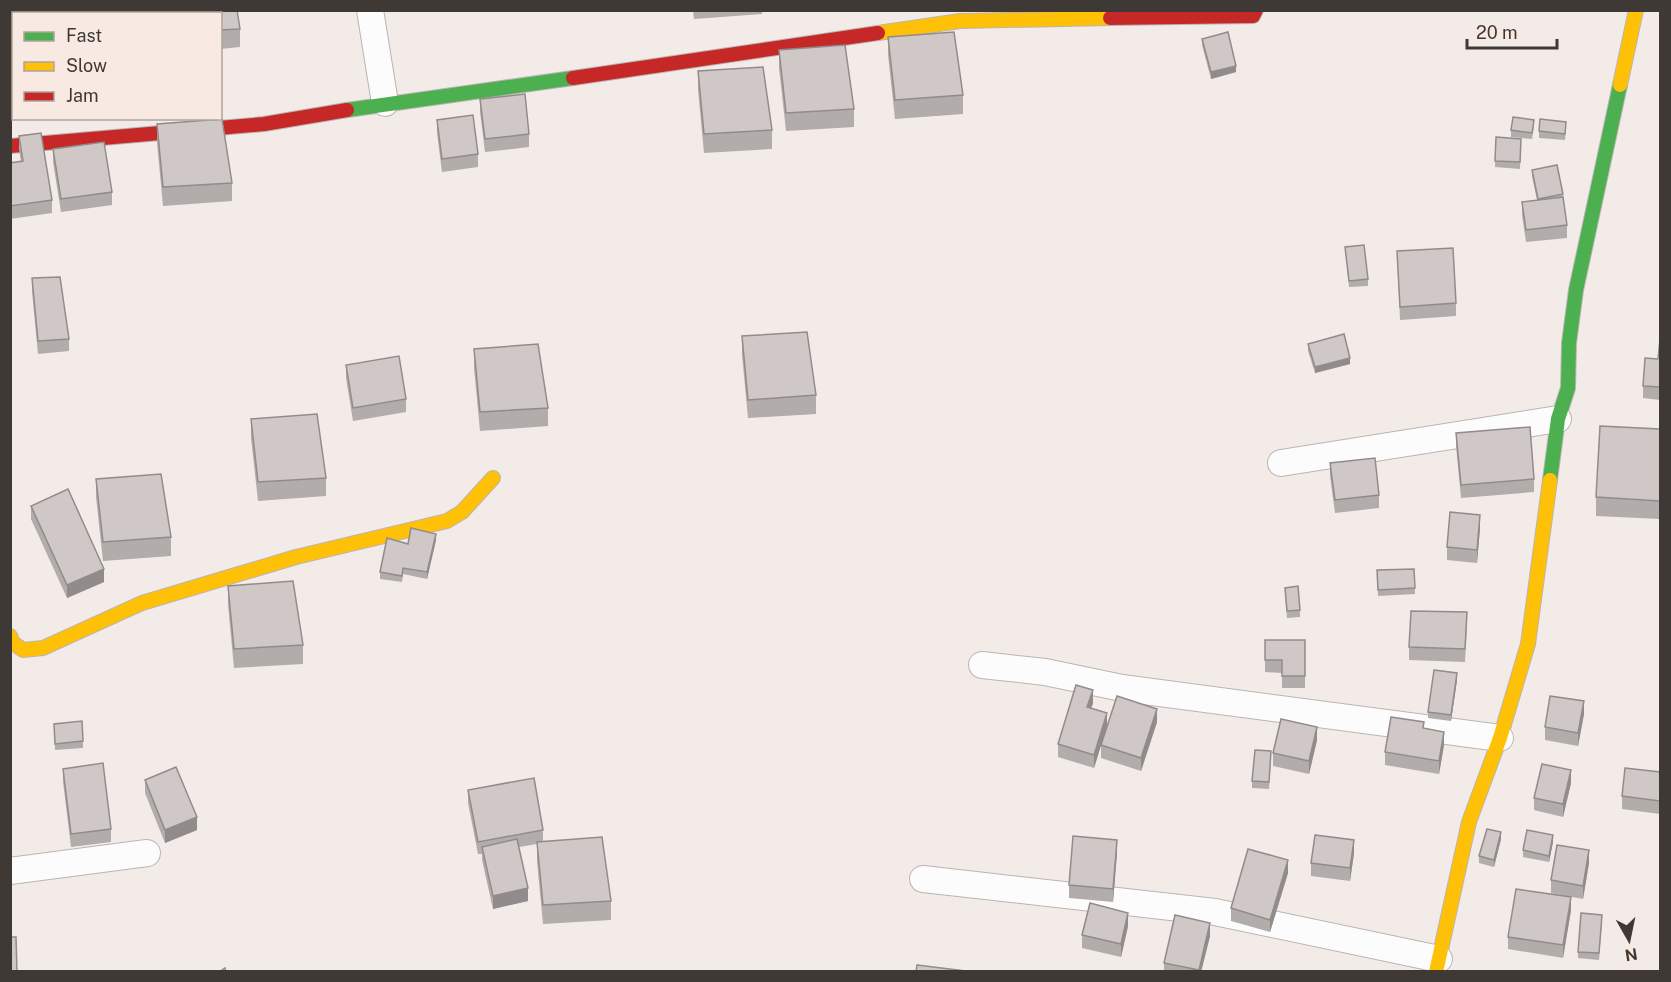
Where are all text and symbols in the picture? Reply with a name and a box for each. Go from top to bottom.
legend [12,12,222,120]
scale bar [1467,12,1557,50]
text: 20 m [1476,22,1518,43]
text: Fast [66,25,102,46]
text: Slow [66,55,107,76]
text: Jam [66,85,99,106]
north arrow [1599,910,1659,970]
text: N [1624,944,1639,965]

